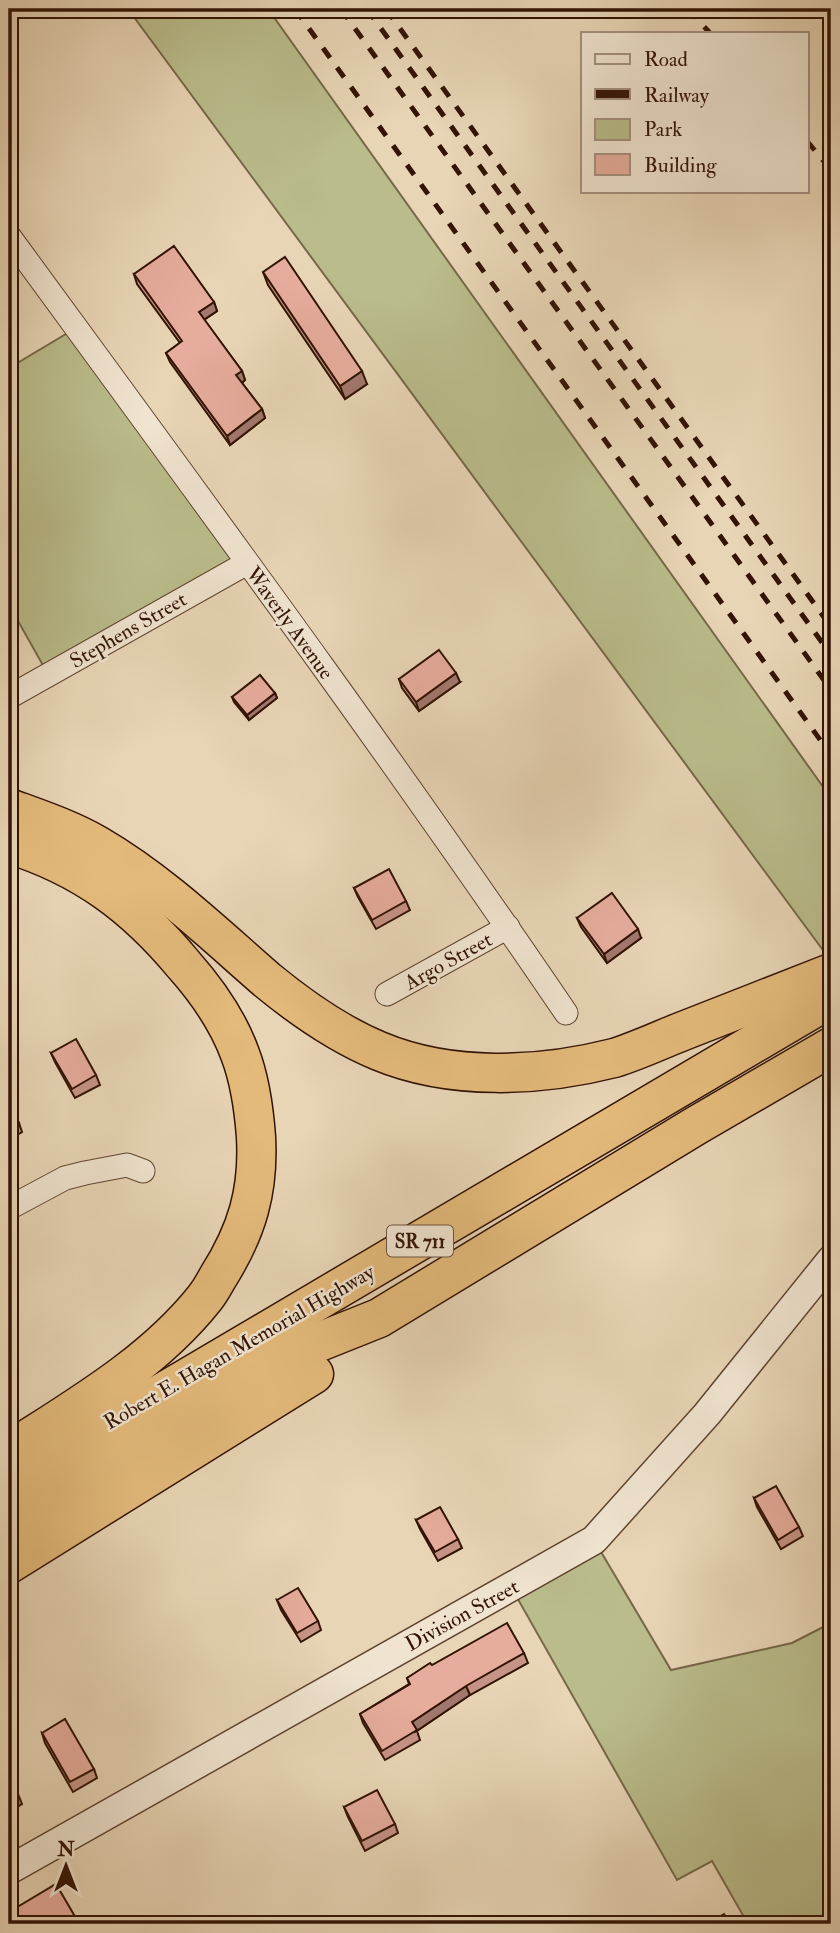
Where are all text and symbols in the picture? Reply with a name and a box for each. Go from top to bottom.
legend [581,32,808,192]
text: Road [644,46,689,73]
text: Railway [644,82,710,109]
text: Park [644,116,682,143]
text: Building [644,152,717,179]
street label: Waverly Avenue [239,561,340,685]
street label: Stephens Street [65,586,192,675]
street label: Argo Street [399,926,497,997]
road number: SR 711 [387,1226,453,1256]
street label: Robert E. Hagan Memorial Highway [99,1258,380,1436]
street label: Division Street [401,1573,524,1658]
north arrow [32,1832,102,1902]
text: N [56,1838,75,1862]

